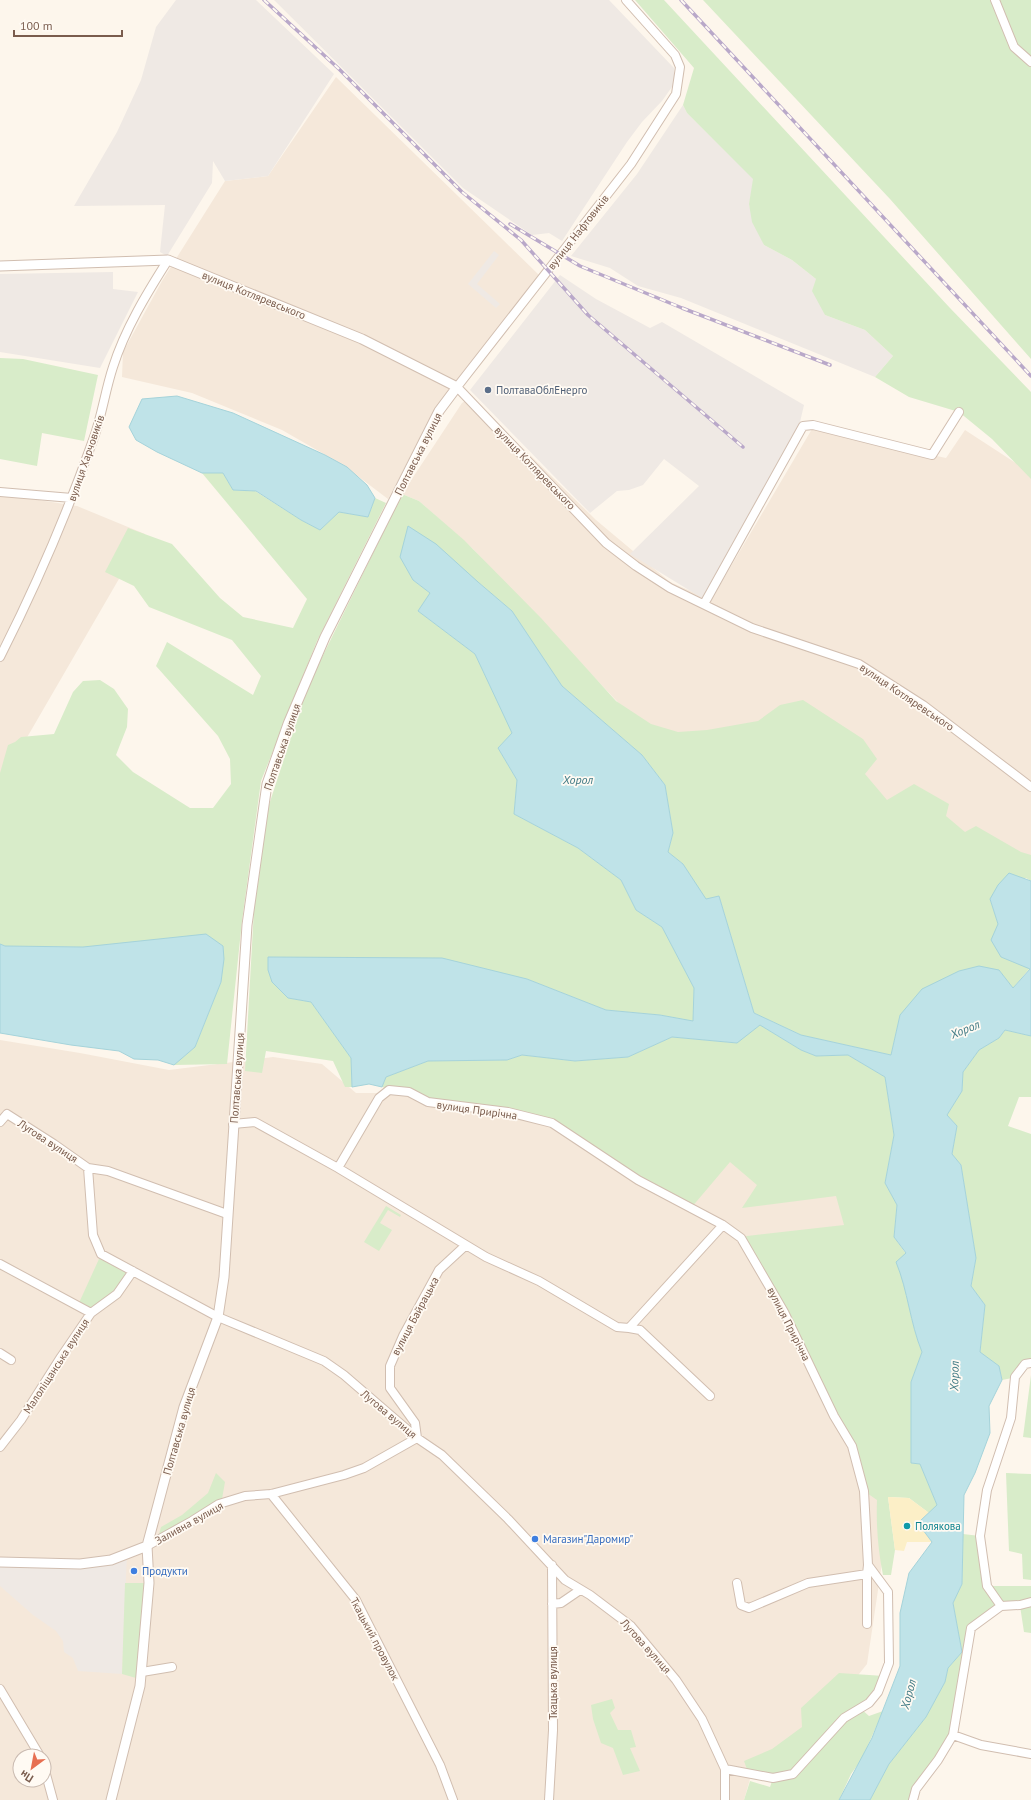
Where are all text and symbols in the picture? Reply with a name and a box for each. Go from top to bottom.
scale bar [14,12,122,38]
text: 100 m [20,18,53,33]
street label: вулиця Нафтовиків [544,192,612,272]
street label: вулиця Котляревського [200,268,308,322]
place label: ПолтаваОблЕнерго [496,383,588,397]
marker: ПолтаваОблЕнерго [483,385,493,395]
street label: Полтавська вулиця [391,410,445,498]
street label: вулиця Харчовиків [65,413,107,503]
street label: вулиця Котляревського [492,423,579,513]
street label: вулиця Котляревського [857,660,957,734]
street label: Полтавська вулиця [261,702,303,792]
water label: Хорол [562,772,593,787]
water label: Хорол [947,1016,982,1042]
street label: Полтавська вулиця [227,1032,247,1124]
street label: вулиця Прирічна [436,1097,518,1123]
street label: Лугова вулиця [14,1116,81,1166]
street label: вулиця Байрацька [388,1274,442,1358]
street label: вулиця Прирічна [764,1285,814,1363]
street label: Малоліщанська вулиця [20,1316,92,1416]
water label: Хорол [946,1361,962,1392]
street label: Полтавська вулиця [160,1385,198,1477]
street label: Лугова вулиця [357,1386,420,1442]
street label: Заливна вулиця [152,1498,226,1548]
place label: Полякова [915,1519,961,1533]
marker: Полякова [902,1521,912,1531]
place label: Магазин"Даромир" [543,1532,634,1546]
marker: Магазин"Даромир" [530,1534,540,1544]
place label: Продукти [142,1564,188,1578]
marker: Продукти [129,1566,139,1576]
street label: Ткацький провулок [347,1595,403,1683]
street label: Лугова вулиця [617,1615,674,1676]
street label: Ткацька вулиця [546,1646,560,1720]
water label: Хорол [897,1677,919,1712]
north arrow [12,1748,52,1788]
text: Пн [17,1767,36,1786]

